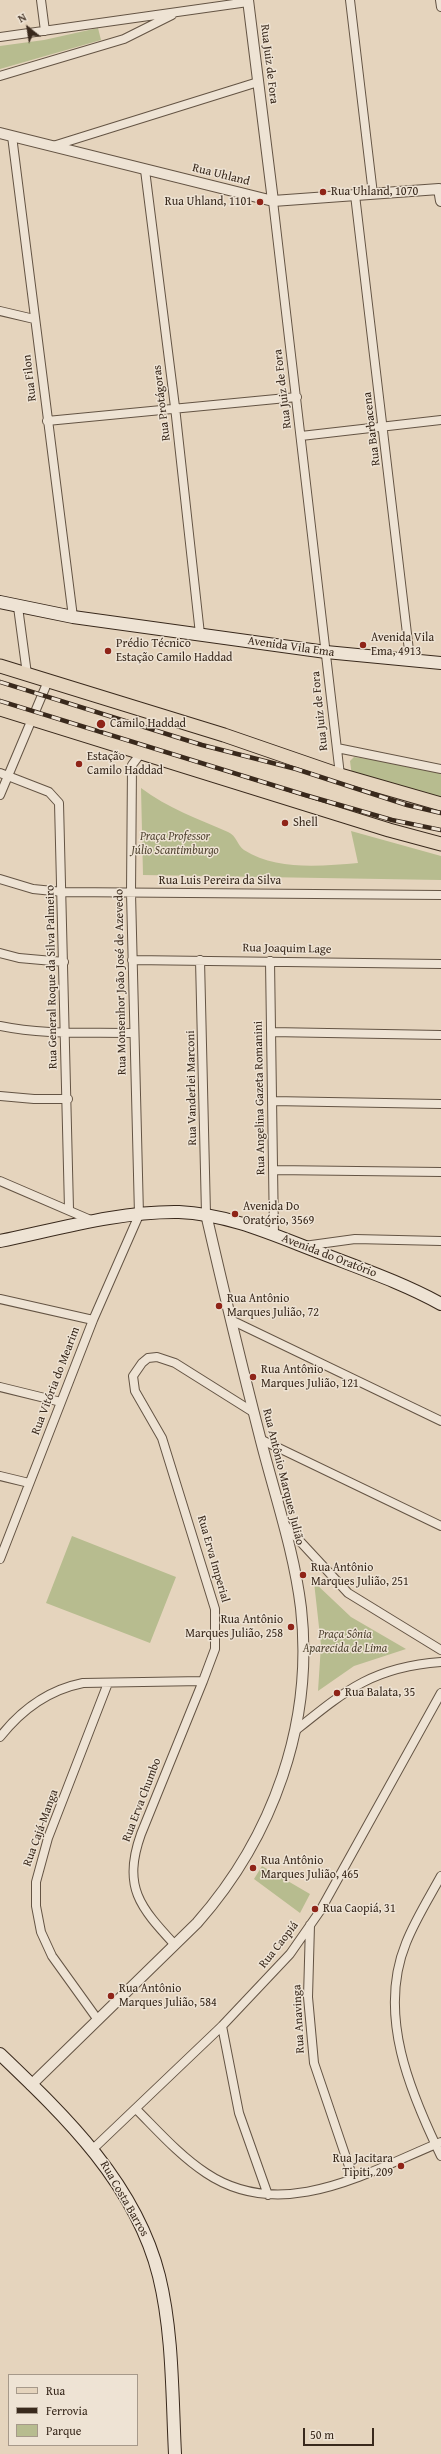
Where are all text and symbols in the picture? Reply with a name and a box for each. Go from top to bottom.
north arrow [8,8,48,48]
text: N [15,9,29,26]
street label: Rua Juiz de Fora [257,23,281,105]
street label: Rua Uhland [191,161,251,189]
place label: Rua Uhland, 1070 [331,185,418,199]
marker: Rua Uhland, 1070 [318,187,328,197]
place label: Rua Uhland, 1101 [165,195,252,209]
marker: Rua Uhland, 1101 [255,197,265,207]
street label: Rua Juiz de Fora [271,348,295,430]
street label: Rua Filon [20,354,40,402]
street label: Rua Protágoras [150,364,174,442]
street label: Rua Barbacena [360,391,384,467]
place label: Avenida Vila Ema, 4913 [371,631,434,659]
street label: Avenida Vila Ema [247,634,335,660]
place label: Prédio Técnico Estação Camilo Haddad [116,637,233,665]
marker: Avenida Vila Ema, 4913 [358,640,368,650]
marker: Prédio Técnico Estação Camilo Haddad [103,646,113,656]
street label: Rua Juiz de Fora [309,670,331,752]
place label: Camilo Haddad [110,717,186,731]
marker: Camilo Haddad [95,718,107,730]
place label: Estação Camilo Haddad [87,750,163,778]
marker: Estação Camilo Haddad [74,759,84,769]
place label: Shell [293,816,318,830]
marker: Shell [280,818,290,828]
park label: Praça Professor Júlio Scantimburgo [131,830,219,858]
street label: Rua Luis Pereira da Silva [159,874,281,888]
street label: Rua General Roque da Silva Palmeiro [43,885,61,1069]
street label: Rua Monsenhor João José de Azevedo [112,889,130,1075]
street label: Rua Joaquim Lage [242,941,332,957]
street label: Rua Angelina Gazeta Romanini [251,1021,269,1175]
street label: Rua Vanderlei Marconi [184,1030,200,1146]
place label: Avenida Do Oratório, 3569 [243,1200,314,1228]
marker: Avenida Do Oratório, 3569 [230,1209,240,1219]
street label: Avenida do Oratório [279,1231,379,1281]
place label: Rua Antônio Marques Julião, 72 [227,1292,319,1320]
marker: Rua Antônio Marques Julião, 72 [214,1301,224,1311]
street label: Rua Vitória do Mearim [29,1325,83,1437]
place label: Rua Antônio Marques Julião, 121 [261,1363,359,1391]
marker: Rua Antônio Marques Julião, 121 [248,1372,258,1382]
street label: Rua Antônio Marques Julião [259,1407,307,1547]
street label: Rua Erva Imperial [194,1514,232,1604]
place label: Rua Antônio Marques Julião, 251 [311,1561,409,1589]
marker: Rua Antônio Marques Julião, 251 [298,1570,308,1580]
place label: Rua Antônio Marques Julião, 258 [185,1613,283,1641]
marker: Rua Antônio Marques Julião, 258 [286,1622,296,1632]
park label: Praça Sônia Aparecida de Lima [303,1628,387,1656]
place label: Rua Balata, 35 [345,1686,415,1700]
marker: Rua Balata, 35 [332,1688,342,1698]
street label: Rua Erva Chumbo [119,1756,165,1844]
street label: Rua Cajá-Manga [20,1788,62,1868]
place label: Rua Antônio Marques Julião, 465 [261,1854,359,1882]
marker: Rua Antônio Marques Julião, 465 [248,1863,258,1873]
place label: Rua Caopiá, 31 [323,1902,396,1916]
marker: Rua Caopiá, 31 [310,1904,320,1914]
street label: Rua Caopiá [256,1919,302,1971]
place label: Rua Antônio Marques Julião, 584 [119,1982,217,2010]
street label: Rua Anavinga [290,1984,308,2054]
marker: Rua Antônio Marques Julião, 584 [106,1991,116,2001]
place label: Rua Jacitara Tipiti, 209 [333,2152,393,2180]
street label: Rua Costa Barros [97,2159,151,2239]
marker: Rua Jacitara Tipiti, 209 [396,2161,406,2171]
legend [8,2374,138,2446]
text: Rua [46,2382,65,2399]
text: Ferrovia [46,2402,88,2419]
scale bar [305,2420,376,2446]
text: Parque [46,2422,81,2439]
text: 50 m [310,2426,334,2443]

